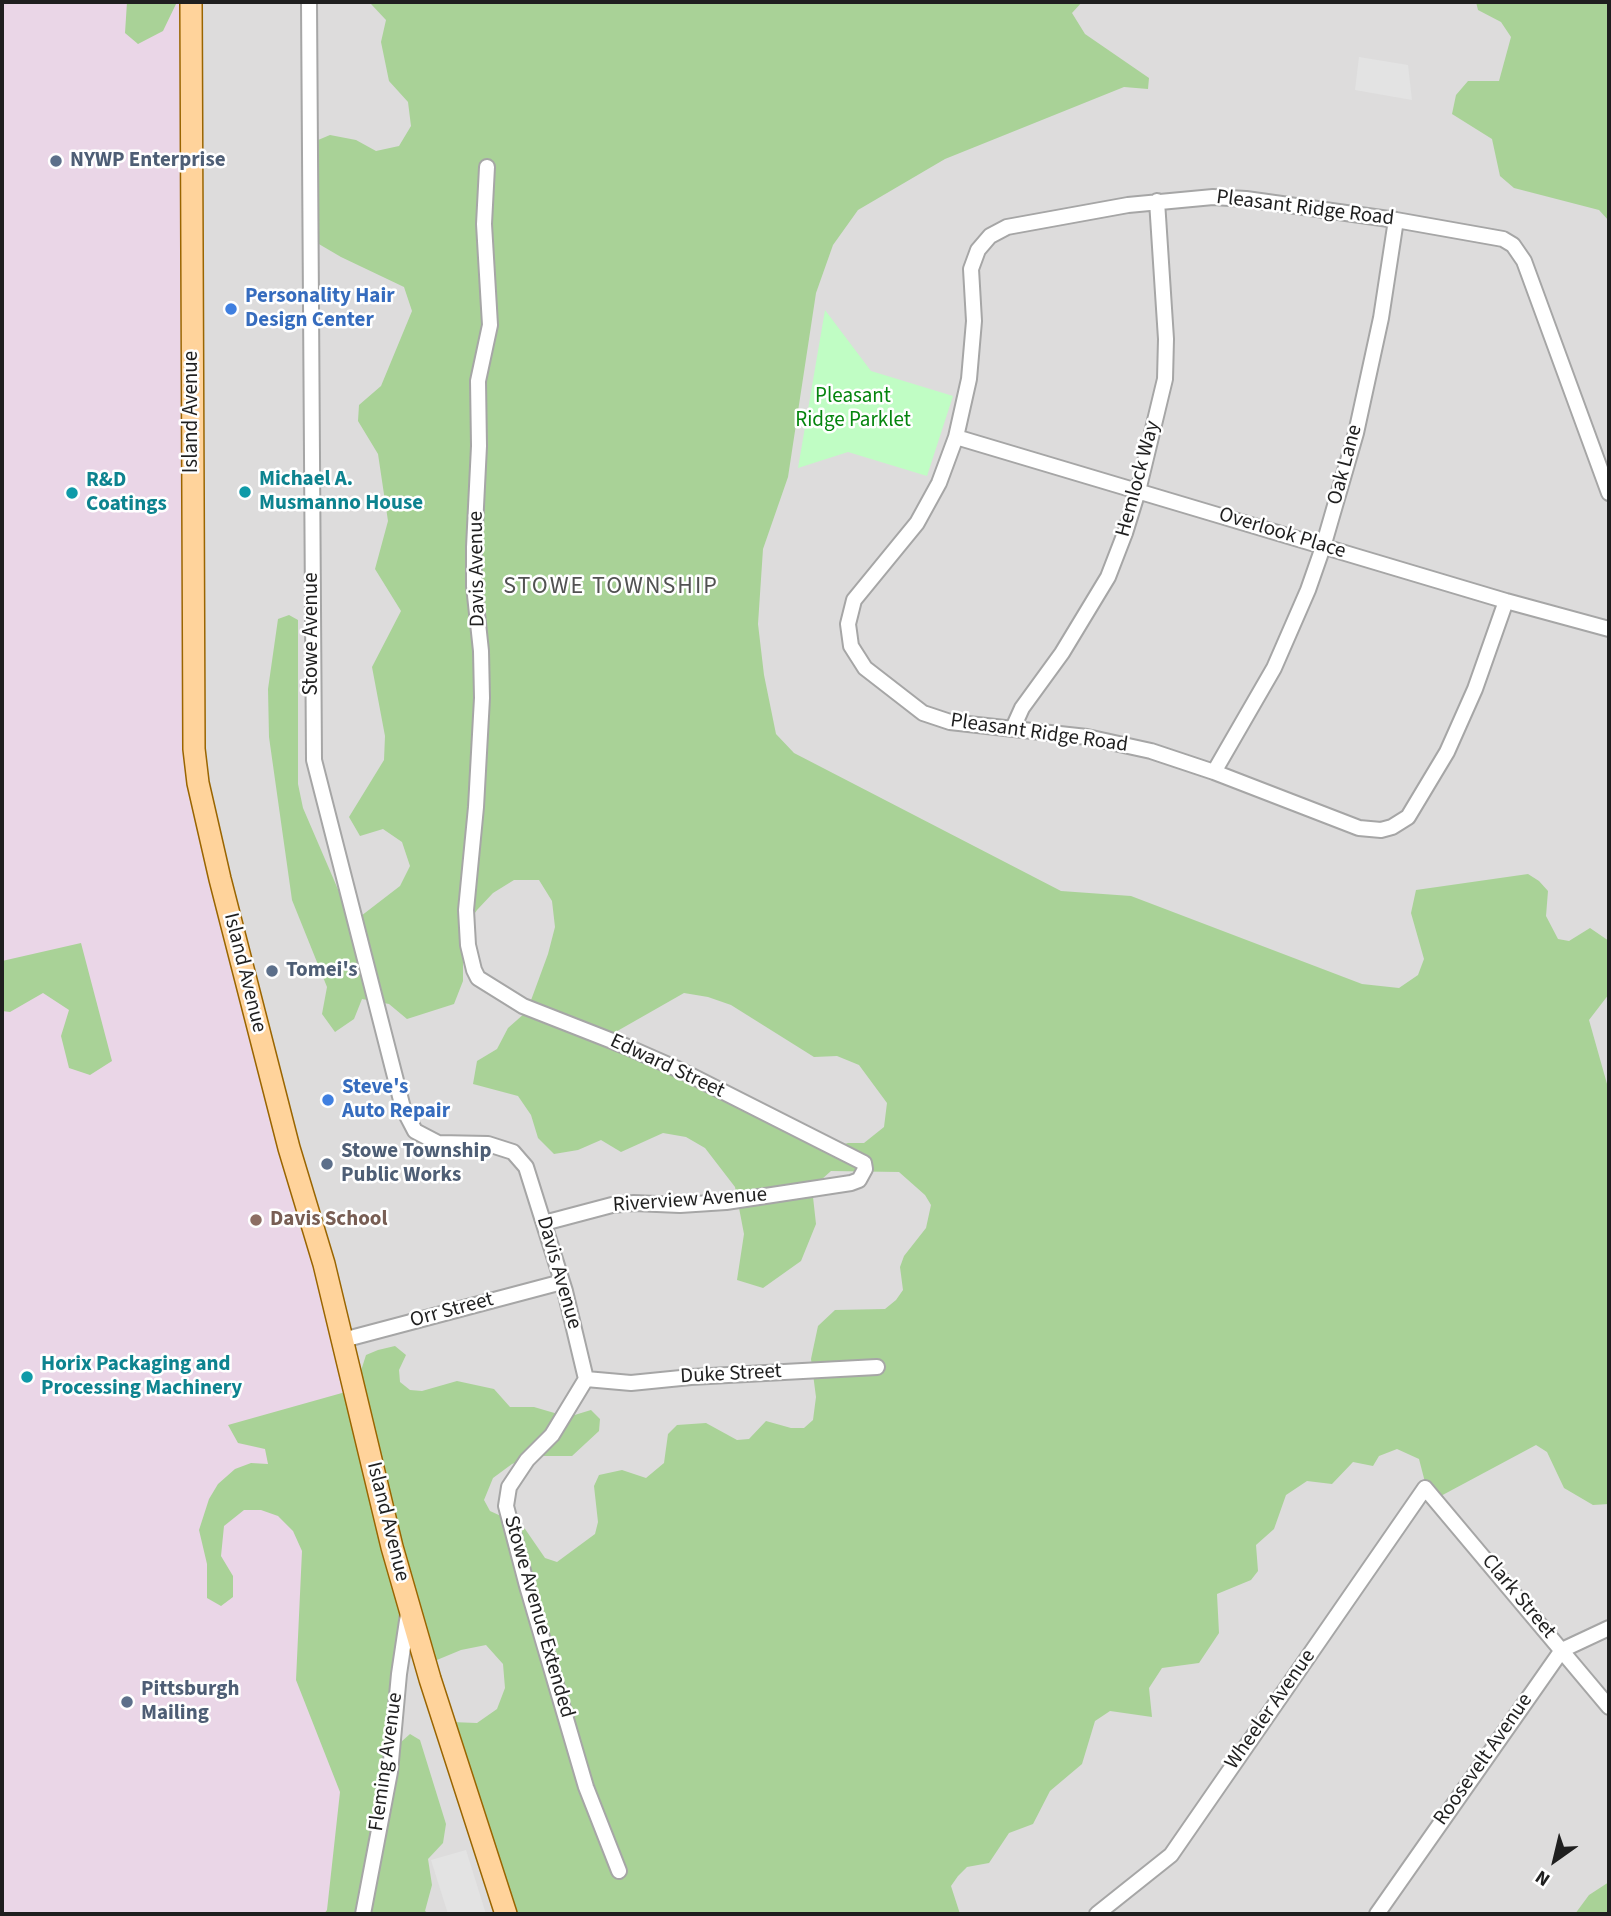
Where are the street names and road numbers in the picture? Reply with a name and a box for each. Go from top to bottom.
street label: Pleasant Ridge Road [1215,186,1395,232]
street label: Island Avenue [179,351,205,473]
street label: Hemlock Way [1111,418,1167,540]
street label: Oak Lane [1323,422,1369,508]
street label: Overlook Place [1215,503,1349,565]
street label: Davis Avenue [464,511,492,627]
street label: Stowe Avenue [299,572,325,696]
street label: Pleasant Ridge Road [949,709,1129,759]
street label: Island Avenue [217,911,271,1035]
street label: Edward Street [606,1029,728,1105]
street label: Riverview Avenue [612,1183,768,1219]
street label: Davis Avenue [530,1214,586,1332]
street label: Orr Street [408,1288,496,1334]
street label: Duke Street [680,1360,782,1390]
street label: Island Avenue [360,1460,414,1584]
street label: Stowe Avenue Extended [497,1513,579,1721]
street label: Clark Street [1475,1550,1561,1644]
street label: Wheeler Avenue [1220,1645,1322,1775]
street label: Roosevelt Avenue [1429,1689,1539,1831]
street label: Fleming Avenue [365,1691,409,1833]

